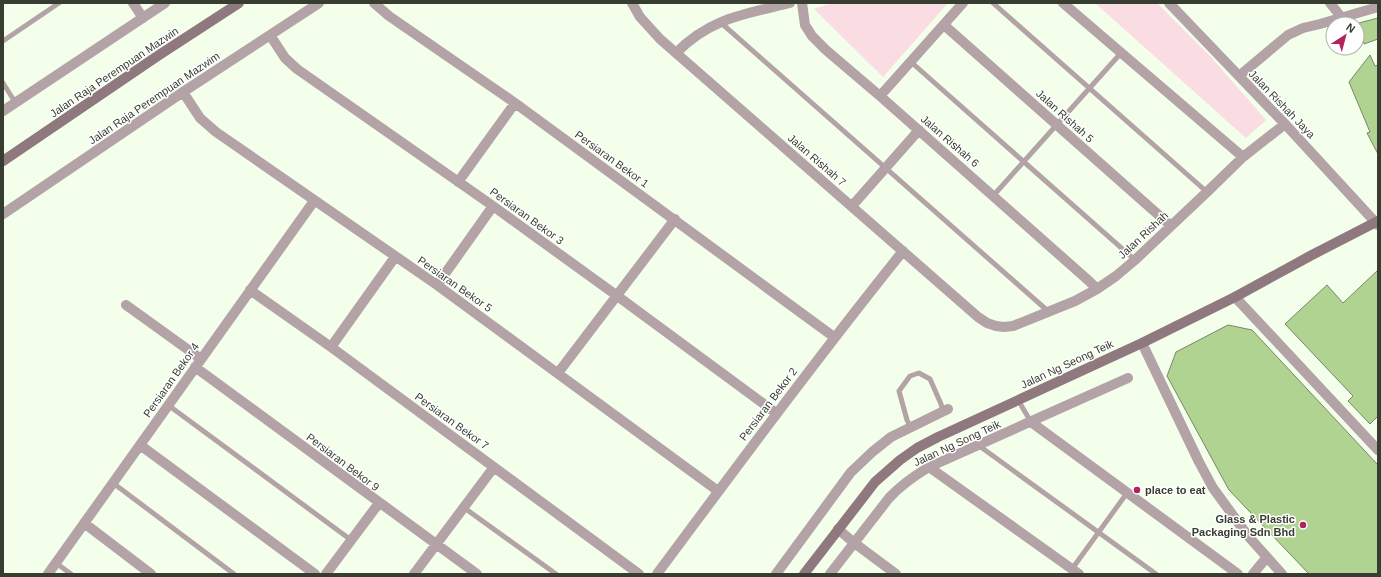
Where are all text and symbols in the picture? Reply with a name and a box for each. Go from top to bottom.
north arrow [1325,16,1365,56]
text: N [1344,21,1358,35]
street label: Jalan Raja Perempuan Mazwin [48,24,180,120]
street label: Jalan Raja Perempuan Mazwim [86,50,222,146]
street label: Jalan Rishah Jaya [1246,68,1318,141]
street label: Jalan Rishah 5 [1034,87,1096,145]
street label: Jalan Rishah 6 [919,113,981,169]
street label: Persiaran Bekor 1 [573,128,651,190]
street label: Jalan Rishah 7 [786,132,848,188]
street label: Persiaran Bekor 3 [488,185,566,247]
street label: Jalan Rishah [1116,209,1170,261]
street label: Persiaran Bekor 5 [415,254,495,314]
street label: Jalan Ng Seong Teik [1019,337,1116,391]
street label: Persiaran Bekor 4 [141,340,201,420]
street label: Persiaran Bekor 2 [737,365,799,443]
street label: Persiaran Bekor 7 [413,390,491,452]
street label: Jalan Ng Song Teik [912,417,1003,468]
street label: Persiaran Bekor 9 [304,431,382,493]
place label: place to eat [1145,484,1206,496]
marker: place to eat [1132,485,1142,495]
place label: Glass & Plastic Packaging Sdn Bhd [1192,513,1295,538]
marker: Glass & Plastic Packaging Sdn Bhd [1298,520,1308,530]

